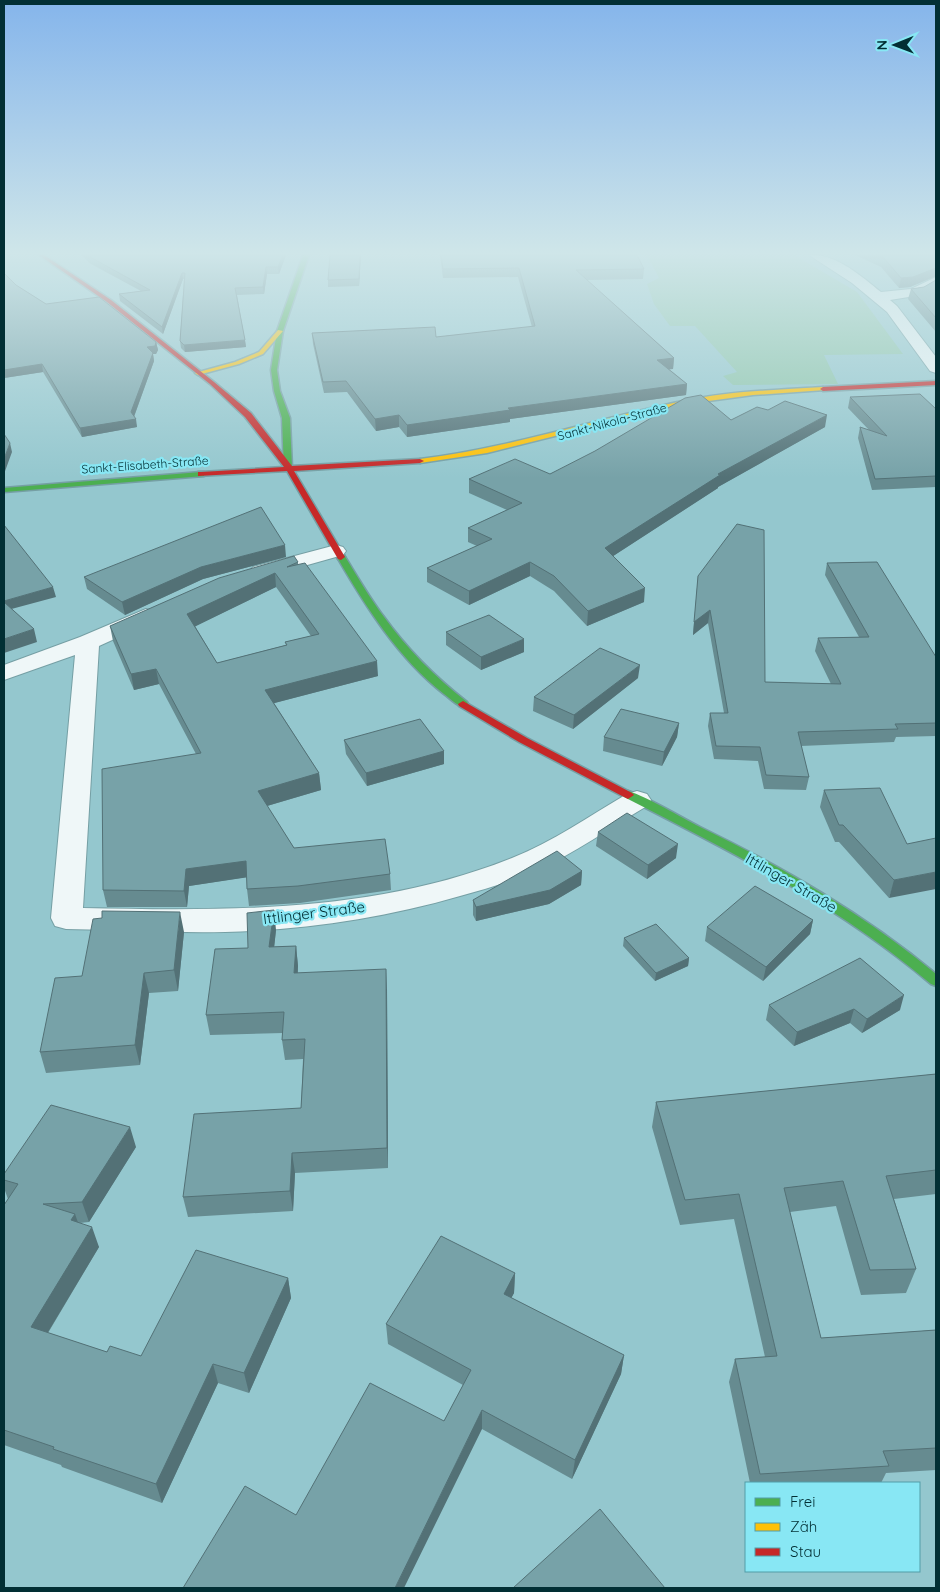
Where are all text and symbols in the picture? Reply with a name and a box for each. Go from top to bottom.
north arrow [870,20,920,70]
text: N [873,40,891,51]
street label: Sankt-Nikola-Straße [556,400,668,443]
street label: Sankt-Elisabeth-Straße [81,453,209,476]
street label: Ittlinger Straße [742,849,840,916]
street label: Ittlinger Straße [262,897,366,928]
legend [745,1482,920,1572]
text: Frei [790,1492,816,1511]
text: Zäh [790,1517,817,1536]
text: Stau [790,1542,821,1561]

